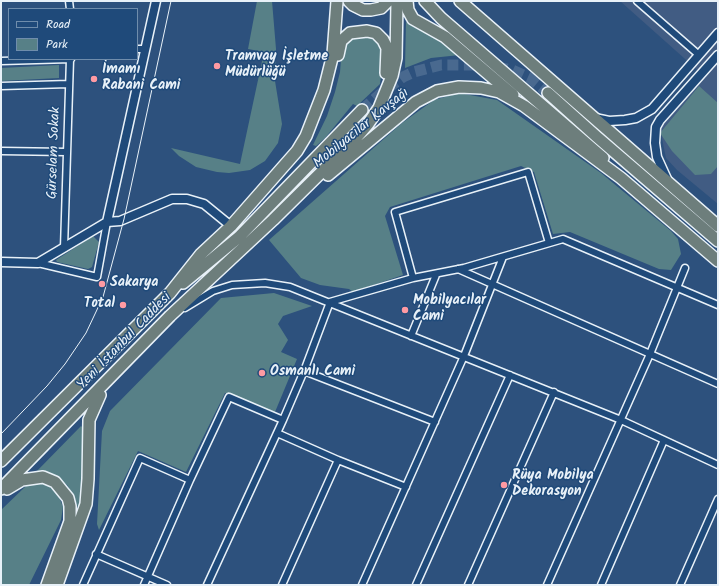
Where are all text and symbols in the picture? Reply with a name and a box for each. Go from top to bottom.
legend [8,8,138,60]
text: Road [46,15,70,34]
text: Park [46,35,68,54]
place label: Tramvay İşletme Müdürlüğü [225,50,328,82]
marker: Tramvay İşletme Müdürlüğü [212,61,222,71]
place label: İmamı Rabani Cami [102,63,180,96]
marker: İmamı Rabani Cami [89,74,99,84]
street label: Mobilyacılar Kavşağı [311,85,413,173]
street label: Gürselam Sokak [45,107,65,199]
place label: Sakarya [110,276,158,292]
marker: Sakarya [97,279,107,289]
street label: Yeni İstanbul Caddesi [74,290,176,394]
place label: Mobilyacılar Cami [413,294,486,326]
place label: Total [84,297,115,313]
marker: Total [118,300,128,310]
marker: Mobilyacılar Cami [400,305,410,315]
place label: Osmanlı Cami [270,365,355,381]
marker: Osmanlı Cami [257,368,267,378]
place label: Rüya Mobilya Dekorasyon [512,469,594,502]
marker: Rüya Mobilya Dekorasyon [499,480,509,490]

